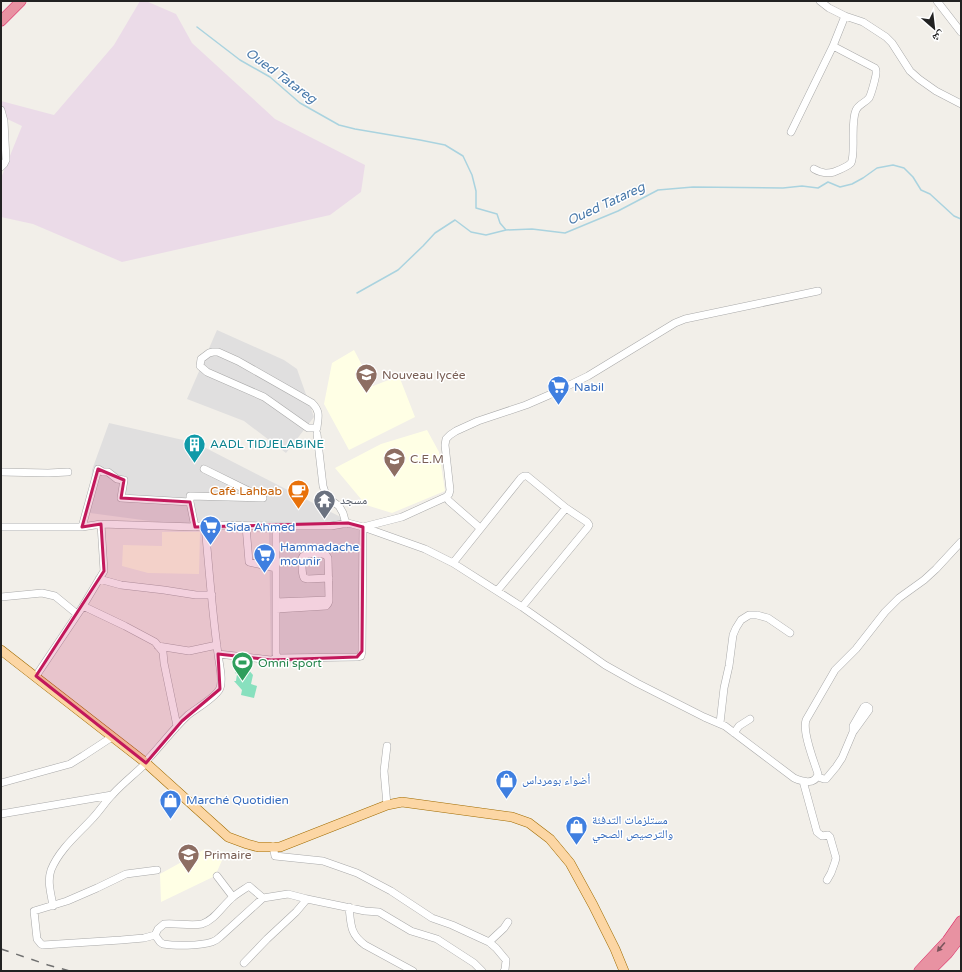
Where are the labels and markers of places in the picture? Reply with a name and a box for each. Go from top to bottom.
school or university icon: Nouveau lycée [353,362,379,395]
place label: Nouveau lycée [382,368,466,382]
supermarket icon: Nabil [546,374,572,407]
place label: Nabil [574,380,604,394]
building icon: AADL TIDJELABINE [182,431,208,464]
place label: AADL TIDJELABINE [210,437,324,451]
school or university icon: C.E.M [381,446,407,479]
place label: C.E.M [410,452,444,466]
cafe icon: Café Lahbab [285,478,311,511]
place label: Café Lahbab [210,484,282,498]
temple icon: مسجد [311,487,337,520]
place label: مسجد [340,493,367,507]
supermarket icon: Sida Ahmed [198,514,224,547]
place label: Sida Ahmed [226,520,295,534]
place label: Hammadache mounir [280,540,360,568]
supermarket icon: Hammadache mounir [252,541,278,574]
sports icon: Omni sport [230,650,256,683]
place label: Omni sport [258,656,322,670]
shop icon: أضواء بومرداس [494,767,520,800]
place label: أضواء بومرداس [522,773,590,787]
shop icon: Marché Quotidien [158,787,184,820]
place label: Marché Quotidien [186,793,289,807]
place label: مستلزمات التدفئة والترصيص الصحي [592,813,673,844]
shop icon: مستلزمات التدفئة والترصيص الصحي [564,814,590,847]
school or university icon: Primaire [175,842,201,875]
place label: Primaire [204,848,252,862]

